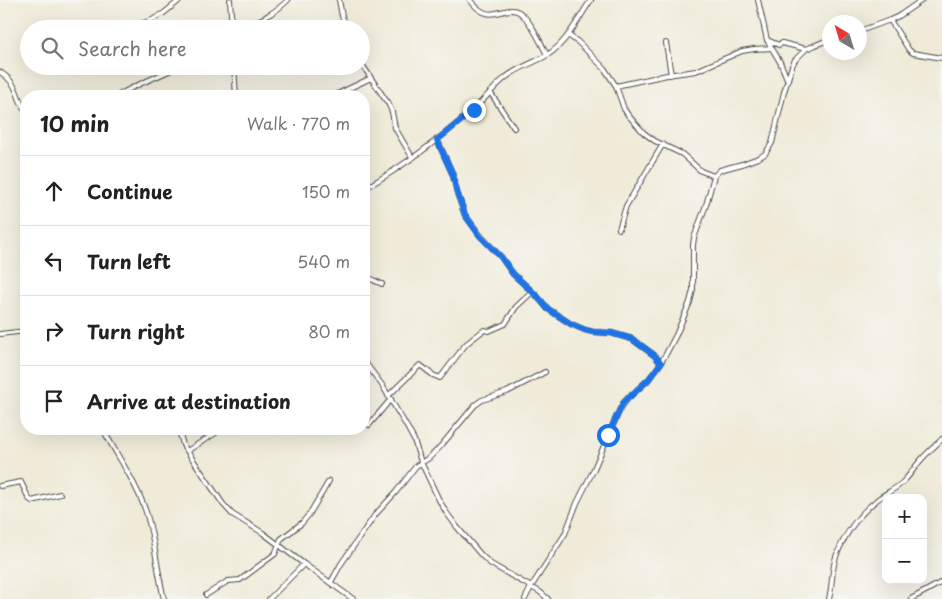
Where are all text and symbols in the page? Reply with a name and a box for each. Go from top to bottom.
north arrow [822,15,867,60]
search box [20,20,370,75]
icon: search [38,34,66,62]
text: Search here [78,34,187,62]
route end [463,99,486,122]
text: 10 min [40,107,110,139]
text: Walk · 770 m [247,111,350,135]
icon: ahead [40,177,68,205]
text: Continue [87,177,173,205]
text: 150 m [302,179,350,203]
icon: left [40,247,68,275]
text: Turn left [87,247,171,275]
text: 540 m [297,249,350,273]
icon: right [40,317,68,345]
text: Turn right [87,317,185,345]
text: 80 m [308,319,350,343]
icon: arrive [40,387,68,415]
text: Arrive at destination [87,387,291,415]
route start [597,424,620,447]
map controls [882,494,927,584]
button: + [882,494,927,539]
button: − [882,539,927,584]

